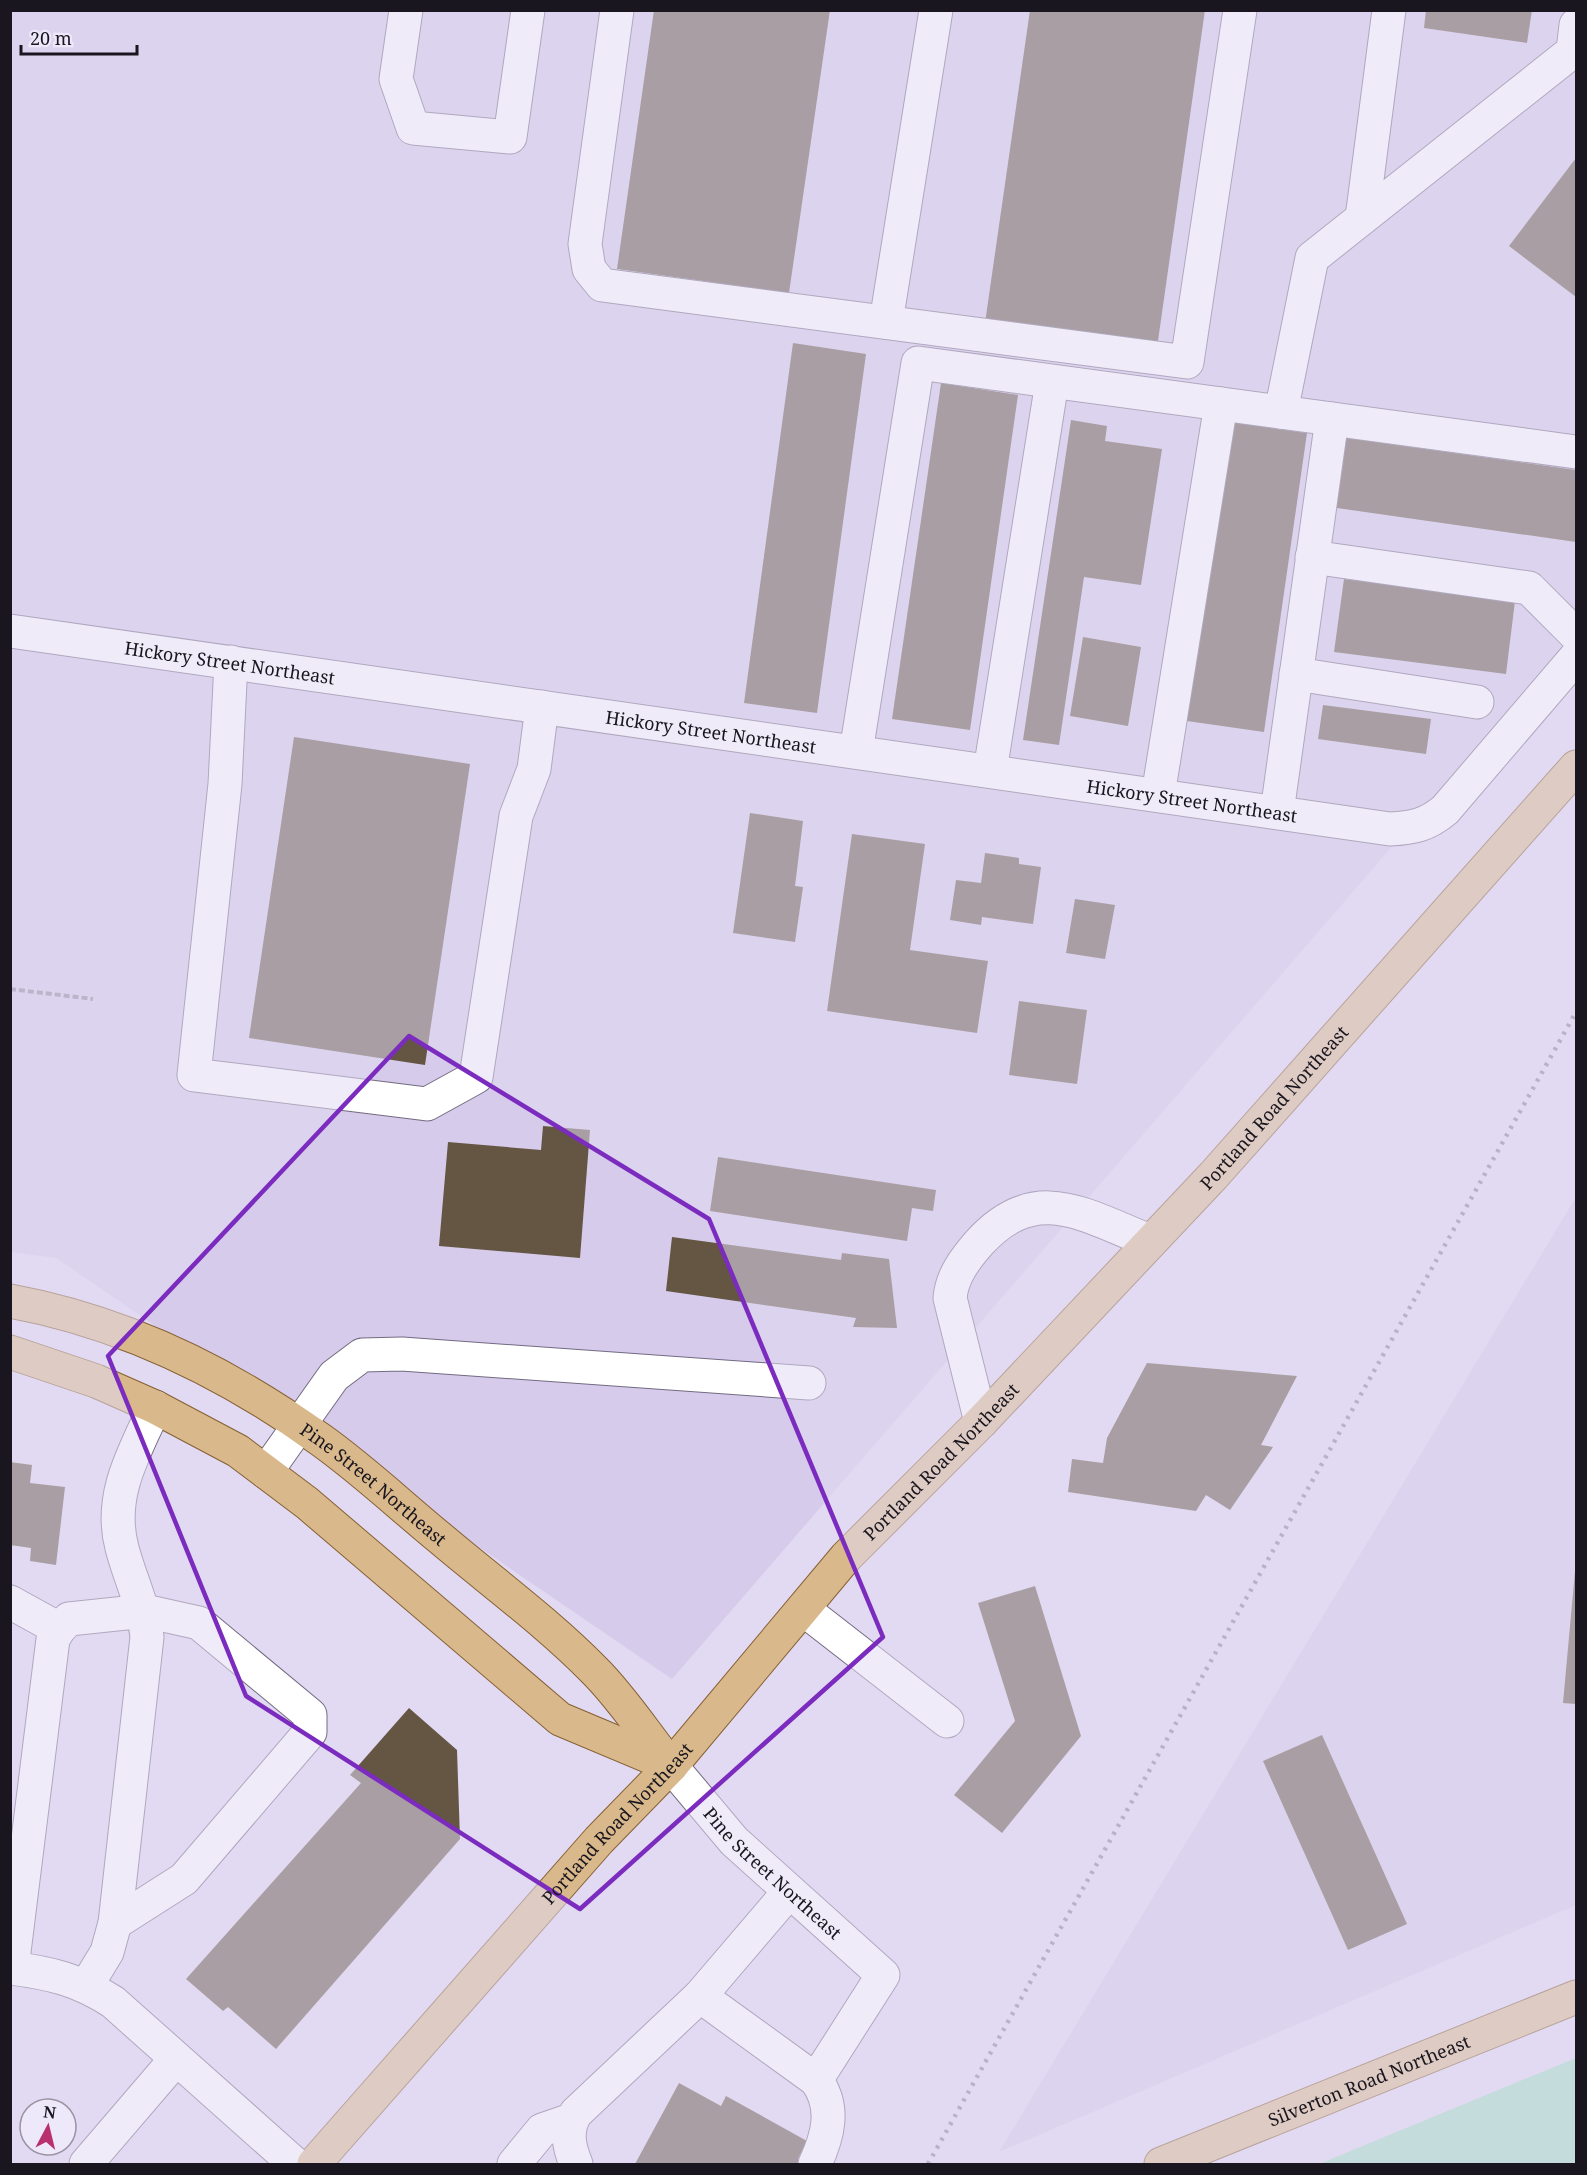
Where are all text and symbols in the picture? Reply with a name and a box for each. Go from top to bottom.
scale bar [21,18,136,56]
text: 20 m [30,26,72,50]
street label: Hickory Street Northeast [123,636,337,689]
street label: Hickory Street Northeast [604,705,818,759]
street label: Hickory Street Northeast [1085,774,1299,828]
street label: Portland Road Northeast [1194,1020,1353,1195]
street label: Portland Road Northeast [858,1378,1024,1545]
street label: Pine Street Northeast [296,1417,452,1551]
street label: Portland Road Northeast [536,1737,698,1909]
street label: Pine Street Northeast [698,1802,847,1944]
street label: Silverton Road Northeast [1264,2029,1473,2132]
north arrow [18,2097,78,2157]
text: N [42,2100,58,2124]

